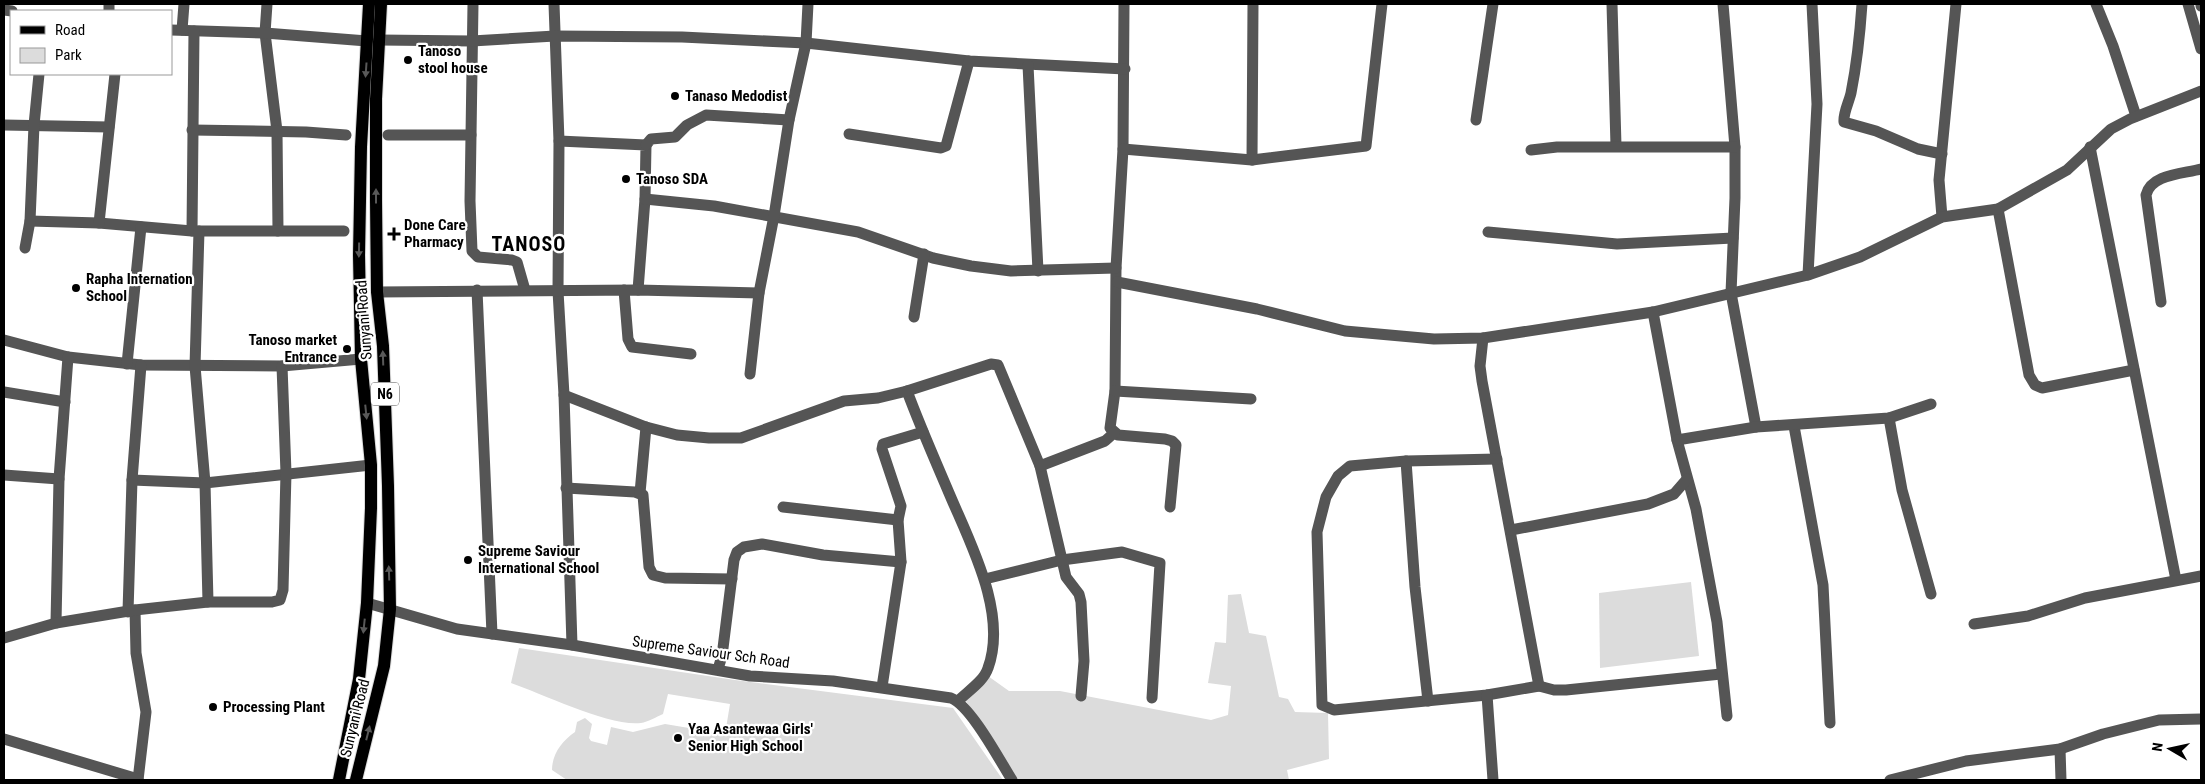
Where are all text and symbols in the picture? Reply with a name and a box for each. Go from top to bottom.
legend [10,10,172,75]
text: Road [55,21,85,39]
place label: Tanoso stool house [418,42,488,77]
text: Park [55,46,82,64]
marker: Tanoso stool house [402,54,414,66]
one-way arrow [361,62,369,78]
place label: Tanaso Medodist [685,87,788,105]
marker: Tanaso Medodist [669,90,681,102]
place label: Tanoso SDA [636,170,708,188]
marker: Tanoso SDA [620,173,632,185]
one-way arrow [372,187,380,203]
place label: Done Care Pharmacy [404,216,466,251]
marker: Done Care Pharmacy [388,228,400,240]
district label: TANOSO [492,232,566,256]
one-way arrow [355,242,363,258]
place label: Rapha Internation School [86,270,193,305]
street label: Sunyani Road [352,280,376,360]
marker: Rapha Internation School [70,282,82,294]
place label: Tanoso market Entrance [248,331,337,366]
marker: Tanoso market Entrance [341,343,353,355]
one-way arrow [379,349,387,365]
road number: N6 [371,382,399,406]
one-way arrow [362,404,370,420]
place label: Supreme Saviour International School [478,542,599,577]
marker: Supreme Saviour International School [462,554,474,566]
one-way arrow [384,564,392,580]
one-way arrow [360,619,368,635]
street label: Supreme Saviour Sch Road [631,632,791,672]
street label: Sunyani Road [337,677,373,759]
place label: Processing Plant [223,698,325,716]
marker: Processing Plant [207,701,219,713]
place label: Yaa Asantewaa Girls' Senior High School [688,720,813,755]
north arrow [2145,724,2195,774]
one-way arrow [364,725,372,740]
marker: Yaa Asantewaa Girls' Senior High School [672,732,684,744]
text: N [2149,741,2166,752]

